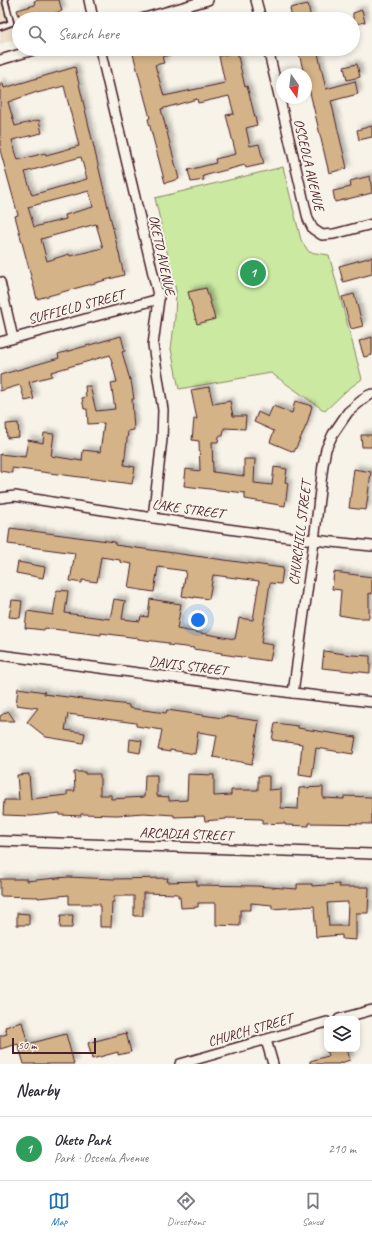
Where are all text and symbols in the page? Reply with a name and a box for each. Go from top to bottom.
search box [12,12,360,56]
icon: search [26,23,48,45]
text: Search here [58,25,119,44]
north arrow [276,68,312,104]
street label: OSCEOLA AVENUE [290,117,328,215]
street label: OKETO AVENUE [145,213,179,298]
pin: 1 [240,258,266,288]
street label: SUFFIELD STREET [26,285,129,328]
street label: CHURCHILL STREET [285,476,315,586]
street label: LAKE STREET [151,496,228,523]
your location [188,610,208,630]
street label: DAVIS STREET [148,653,231,680]
street label: ARCADIA STREET [139,824,236,844]
street label: CHURCH STREET [206,1009,298,1050]
map controls [324,1016,360,1052]
button: layers [324,1016,360,1052]
scale bar [12,1036,96,1055]
text: 50 m [18,1038,37,1052]
text: Nearby [16,1080,59,1101]
text: Oketo Park [54,1131,110,1150]
text: 1 [26,1141,32,1157]
text: 210 m [328,1141,356,1157]
text: Park · Osceola Avenue [54,1150,148,1166]
tab: Map [48,1190,70,1228]
tab: Directions [167,1190,205,1228]
tab: Saved [302,1190,324,1228]

